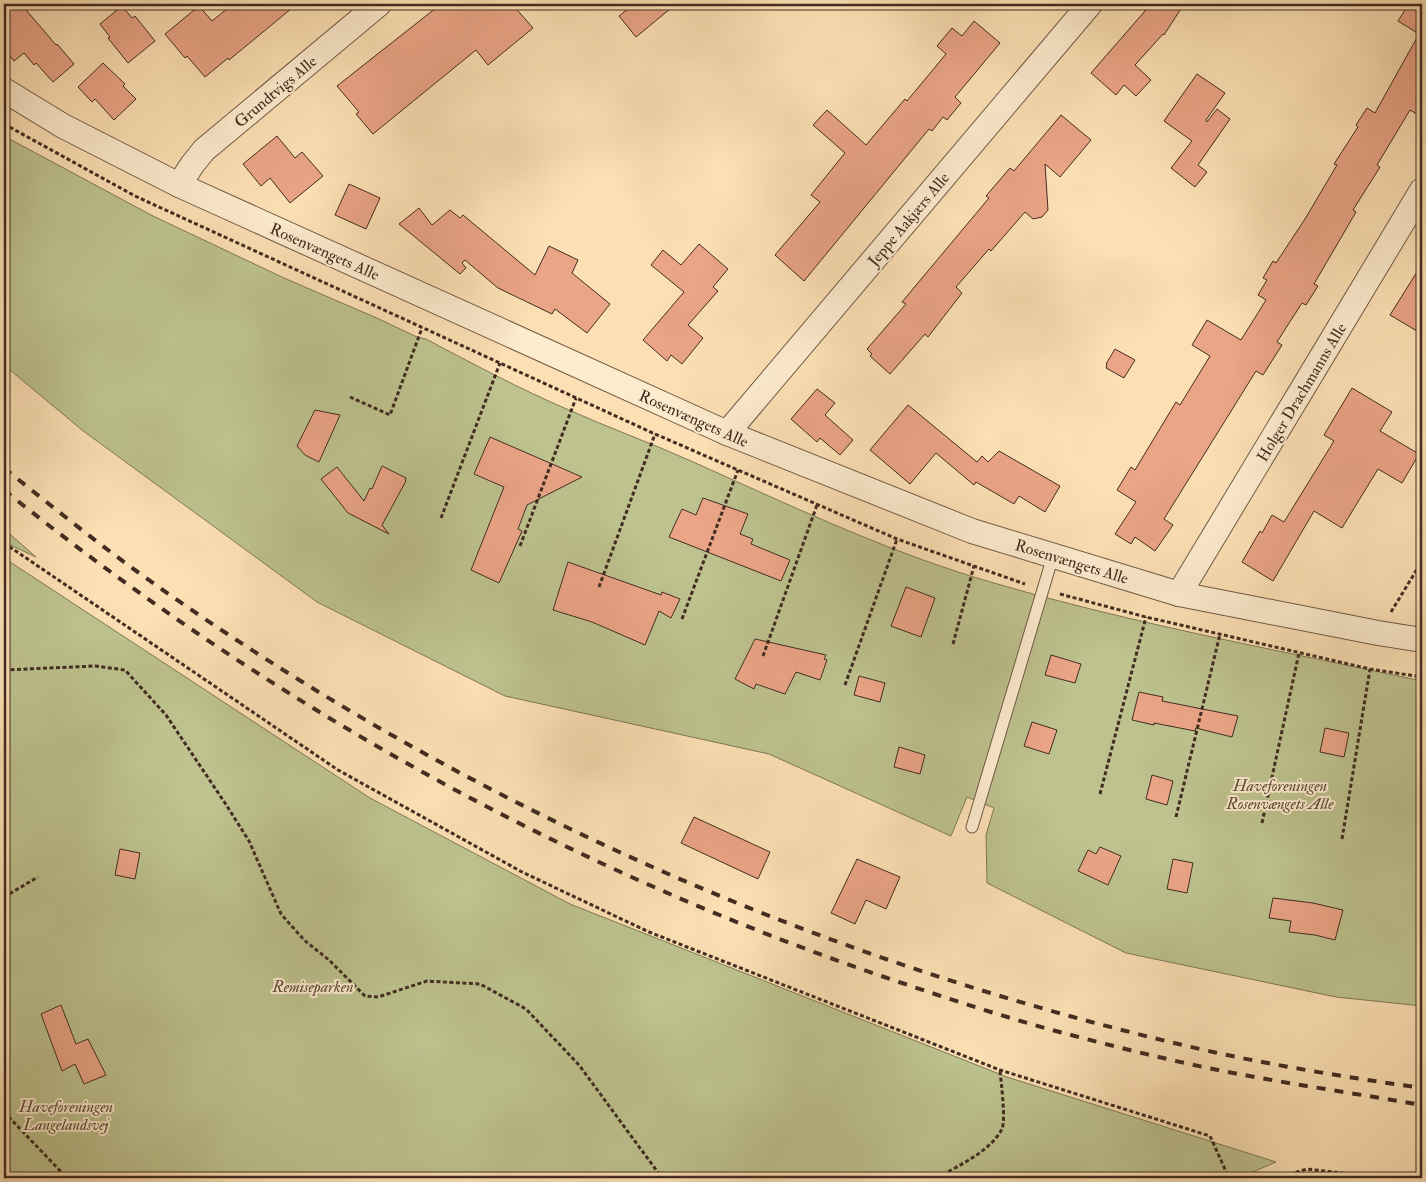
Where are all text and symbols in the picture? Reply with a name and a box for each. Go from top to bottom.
street label: Grundtvigs Alle [230,51,321,132]
street label: Jeppe Aakjærs Alle [863,168,955,272]
street label: Rosenvængets Alle [267,219,383,285]
street label: Holger Drachmanns Alle [1253,319,1351,465]
street label: Rosenvængets Alle [636,386,752,452]
street label: Rosenvængets Alle [1013,535,1131,589]
park label: Haveforeningen Rosenvængets Alle [1226,776,1334,814]
park label: Remiseparken [271,977,354,997]
park label: Haveforeningen Langelandsvej [18,1097,113,1135]

